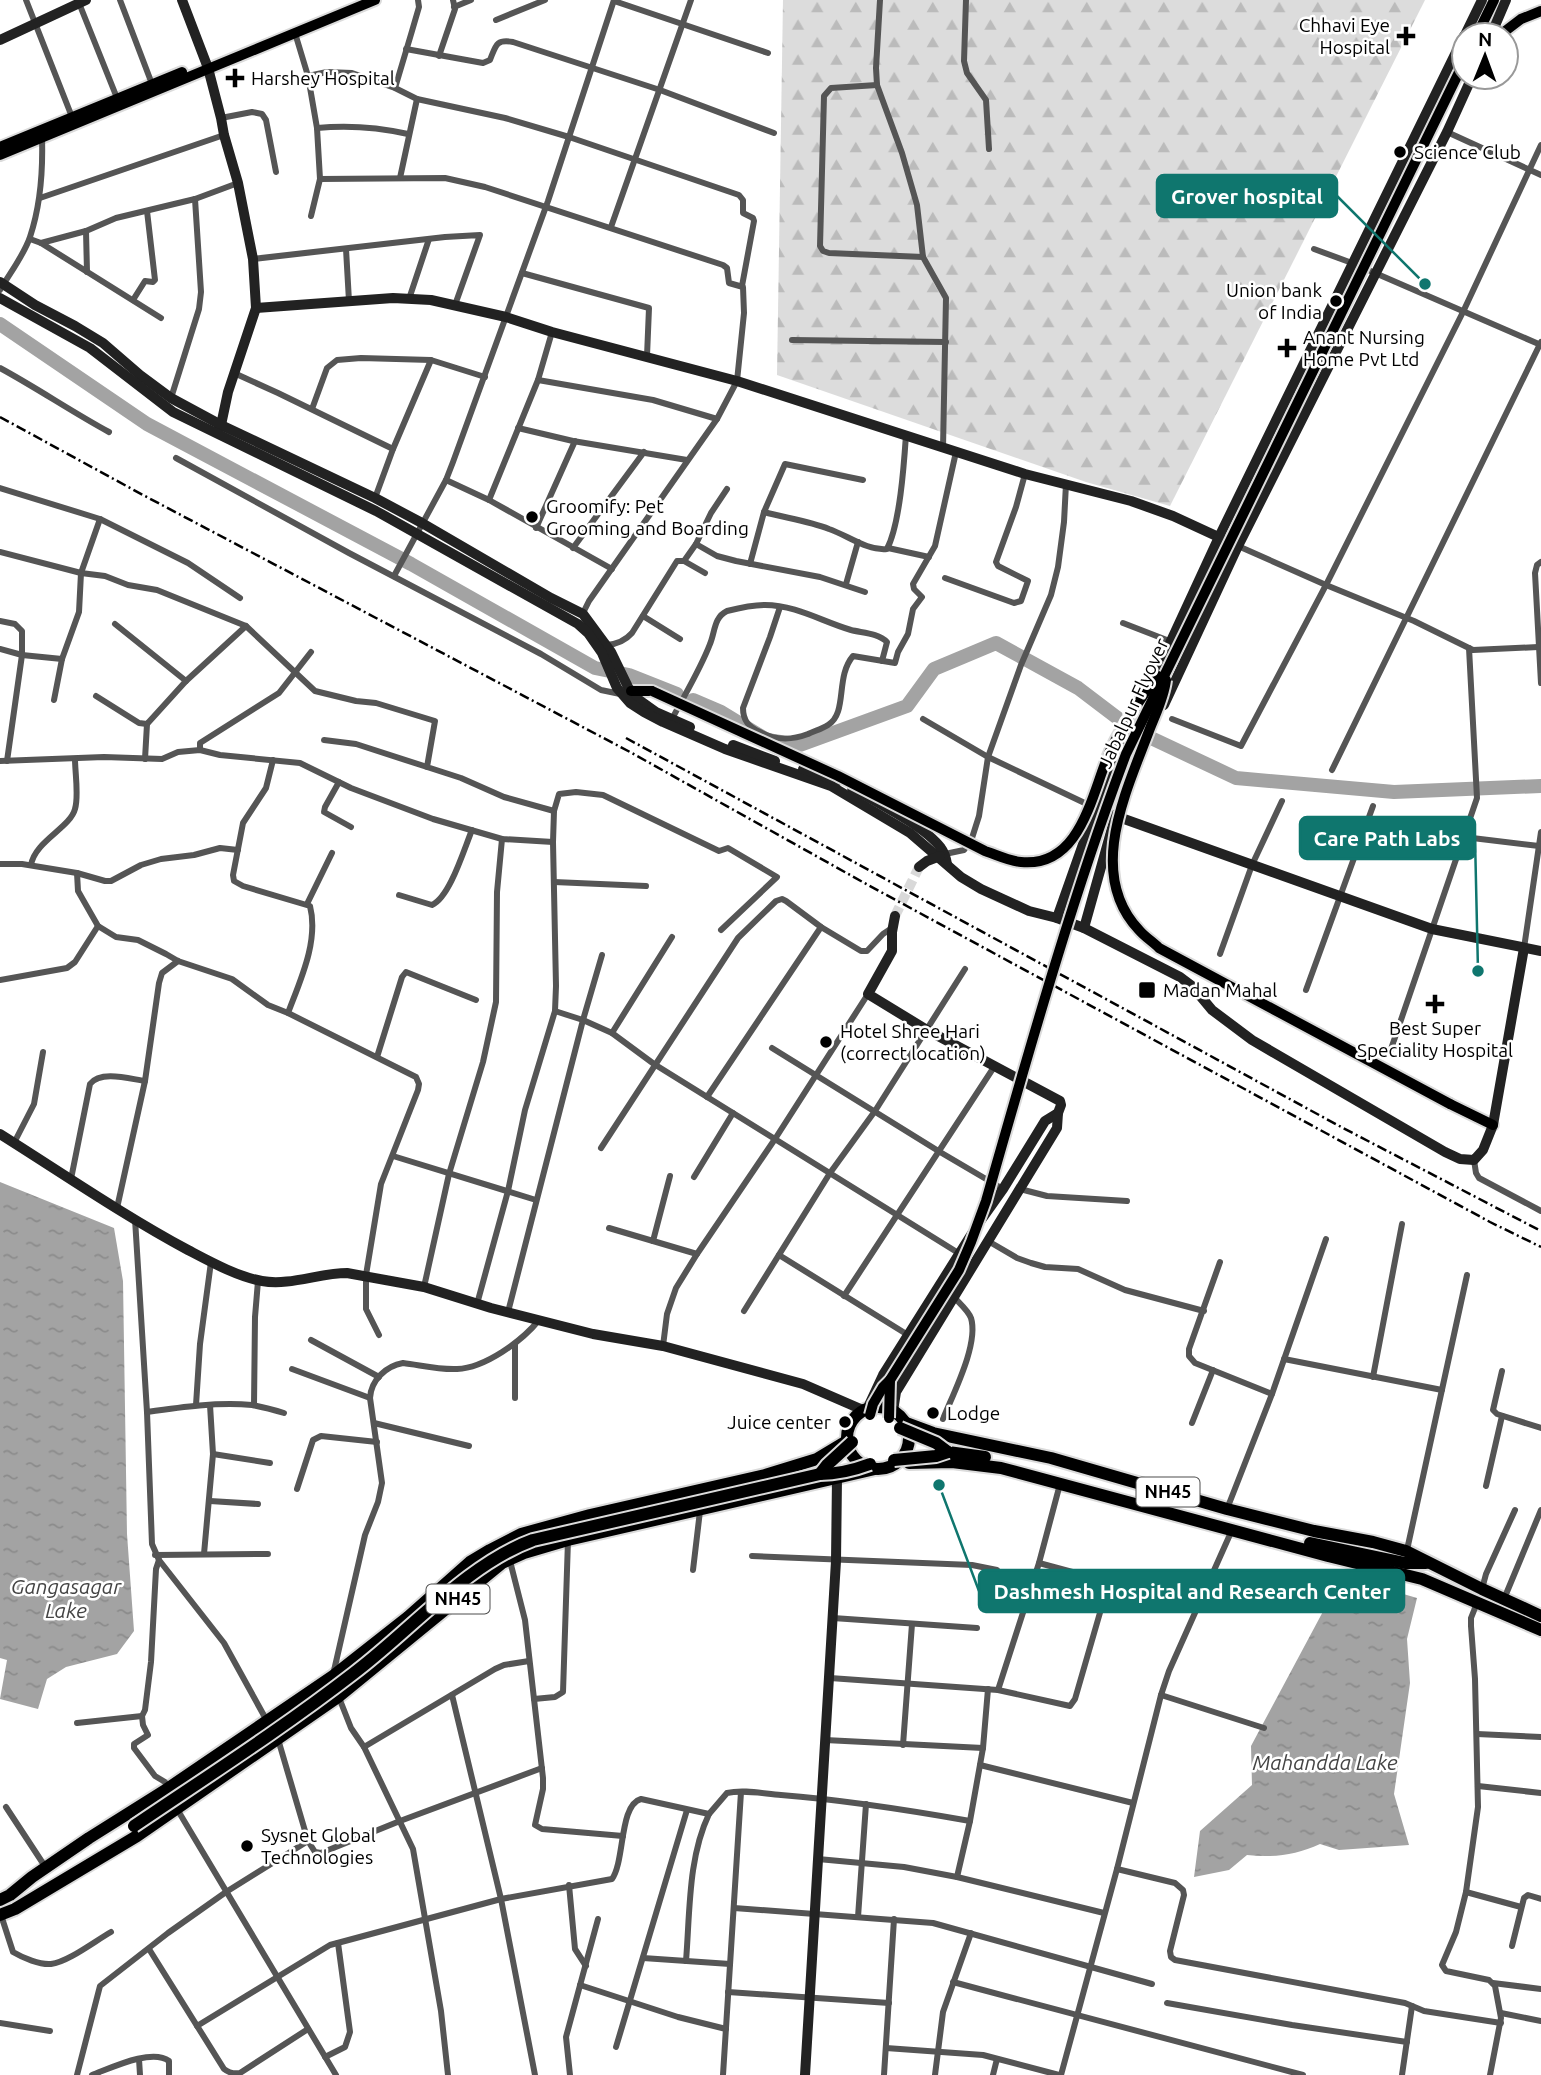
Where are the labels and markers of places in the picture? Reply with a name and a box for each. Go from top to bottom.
place label: Chhavi Eye Hospital [1299,14,1390,58]
marker: Chhavi Eye Hospital [1396,26,1416,46]
place label: Harshey Hospital [251,67,395,89]
marker: Harshey Hospital [225,68,245,88]
place label: Science Club [1414,141,1521,163]
marker: Science Club [1392,144,1408,160]
callout: Grover hospital [1157,175,1337,217]
place label: Union bank of India [1226,279,1322,323]
marker: Union bank of India [1328,293,1344,309]
place label: Anant Nursing Home Pvt Ltd [1303,326,1425,370]
marker: Anant Nursing Home Pvt Ltd [1277,338,1297,358]
place label: Groomify: Pet Grooming and Boarding [546,495,749,539]
marker: Groomify: Pet Grooming and Boarding [524,509,540,525]
callout: Care Path Labs [1300,817,1475,859]
place label: Madan Mahal [1163,979,1277,1001]
marker: Madan Mahal [1137,980,1157,1000]
marker: Best Super Speciality Hospital [1425,994,1445,1014]
place label: Best Super Speciality Hospital [1357,1017,1513,1061]
place label: Hotel Shree Hari (correct location) [840,1020,986,1064]
marker: Hotel Shree Hari (correct location) [818,1034,834,1050]
place label: Lodge [947,1402,1000,1424]
marker: Lodge [925,1405,941,1421]
place label: Juice center [727,1411,831,1433]
marker: Juice center [837,1414,853,1430]
callout: Dashmesh Hospital and Research Center [979,1570,1404,1612]
place label: Sysnet Global Technologies [261,1824,376,1868]
marker: Sysnet Global Technologies [239,1838,255,1854]

